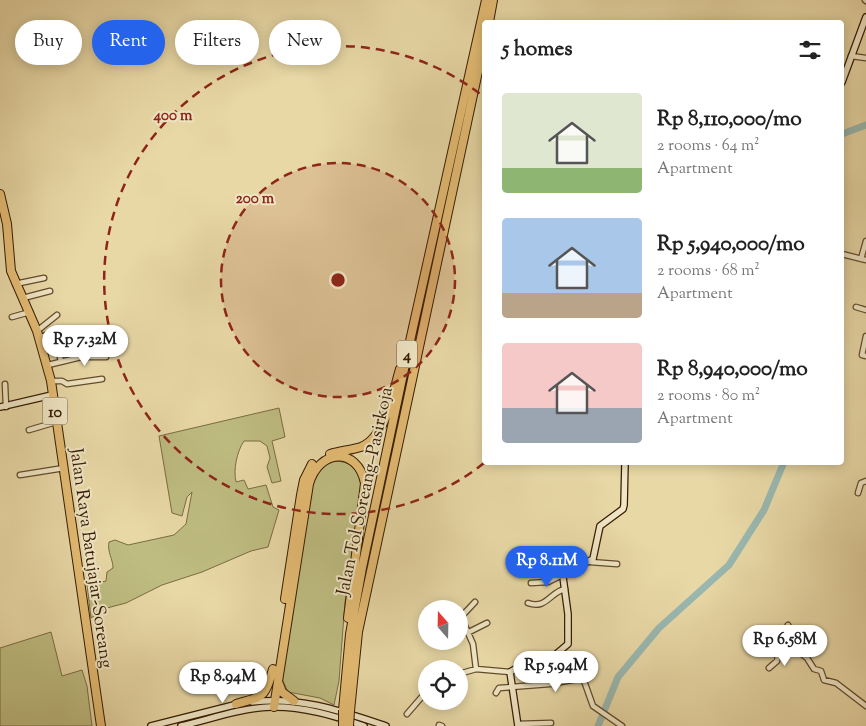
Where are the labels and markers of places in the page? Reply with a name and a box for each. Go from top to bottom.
centre of rings [329,271,347,289]
pin: Rp 7.32M [33,324,137,367]
pin: Rp 8.11M [495,546,599,588]
pin: Rp 6.58M [733,624,837,667]
pin: Rp 5.94M [504,650,608,693]
pin: Rp 8.94M [171,662,275,704]

